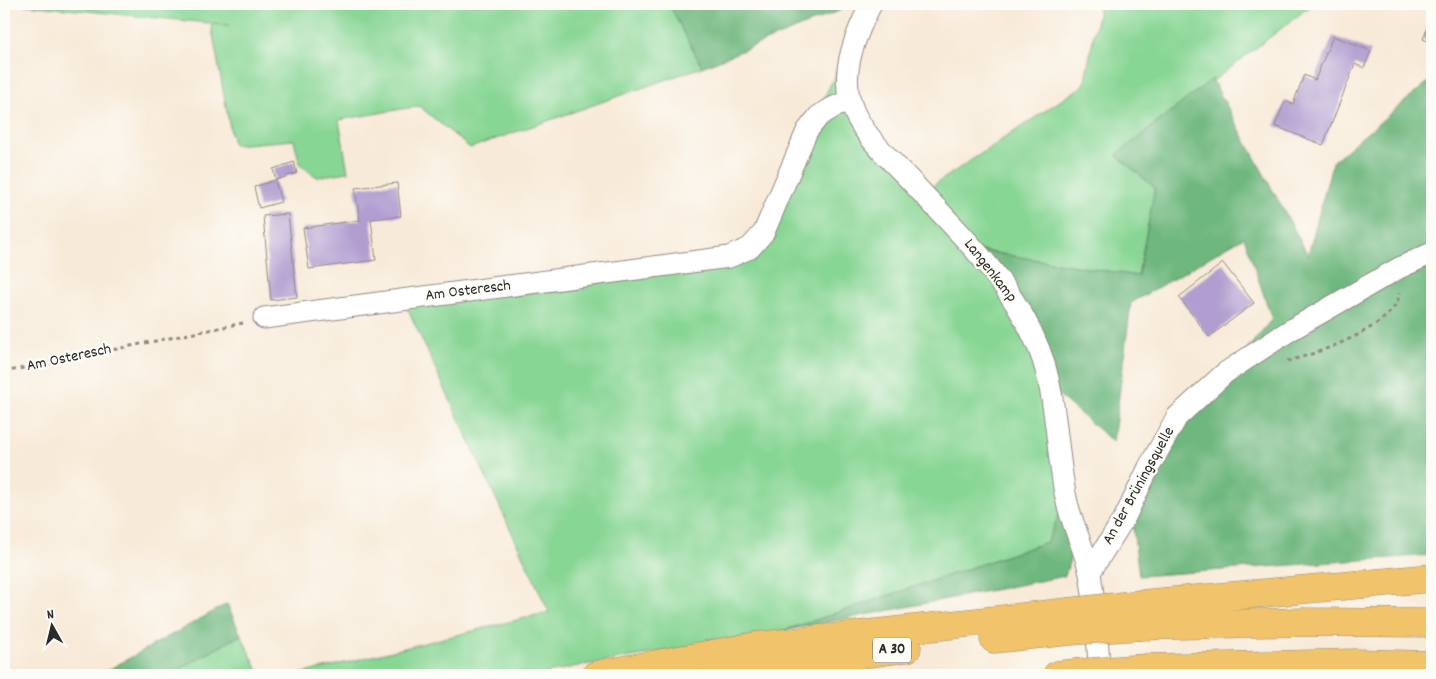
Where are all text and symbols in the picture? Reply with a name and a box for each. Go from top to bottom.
street label: Langenkamp [958,234,1022,308]
street label: Am Osteresch [424,274,512,308]
street label: Am Osteresch [25,338,113,378]
street label: An der Brüningsquelle [1097,423,1181,549]
north arrow [28,602,78,652]
text: N [46,605,55,625]
road number: A 30 [873,638,911,662]

